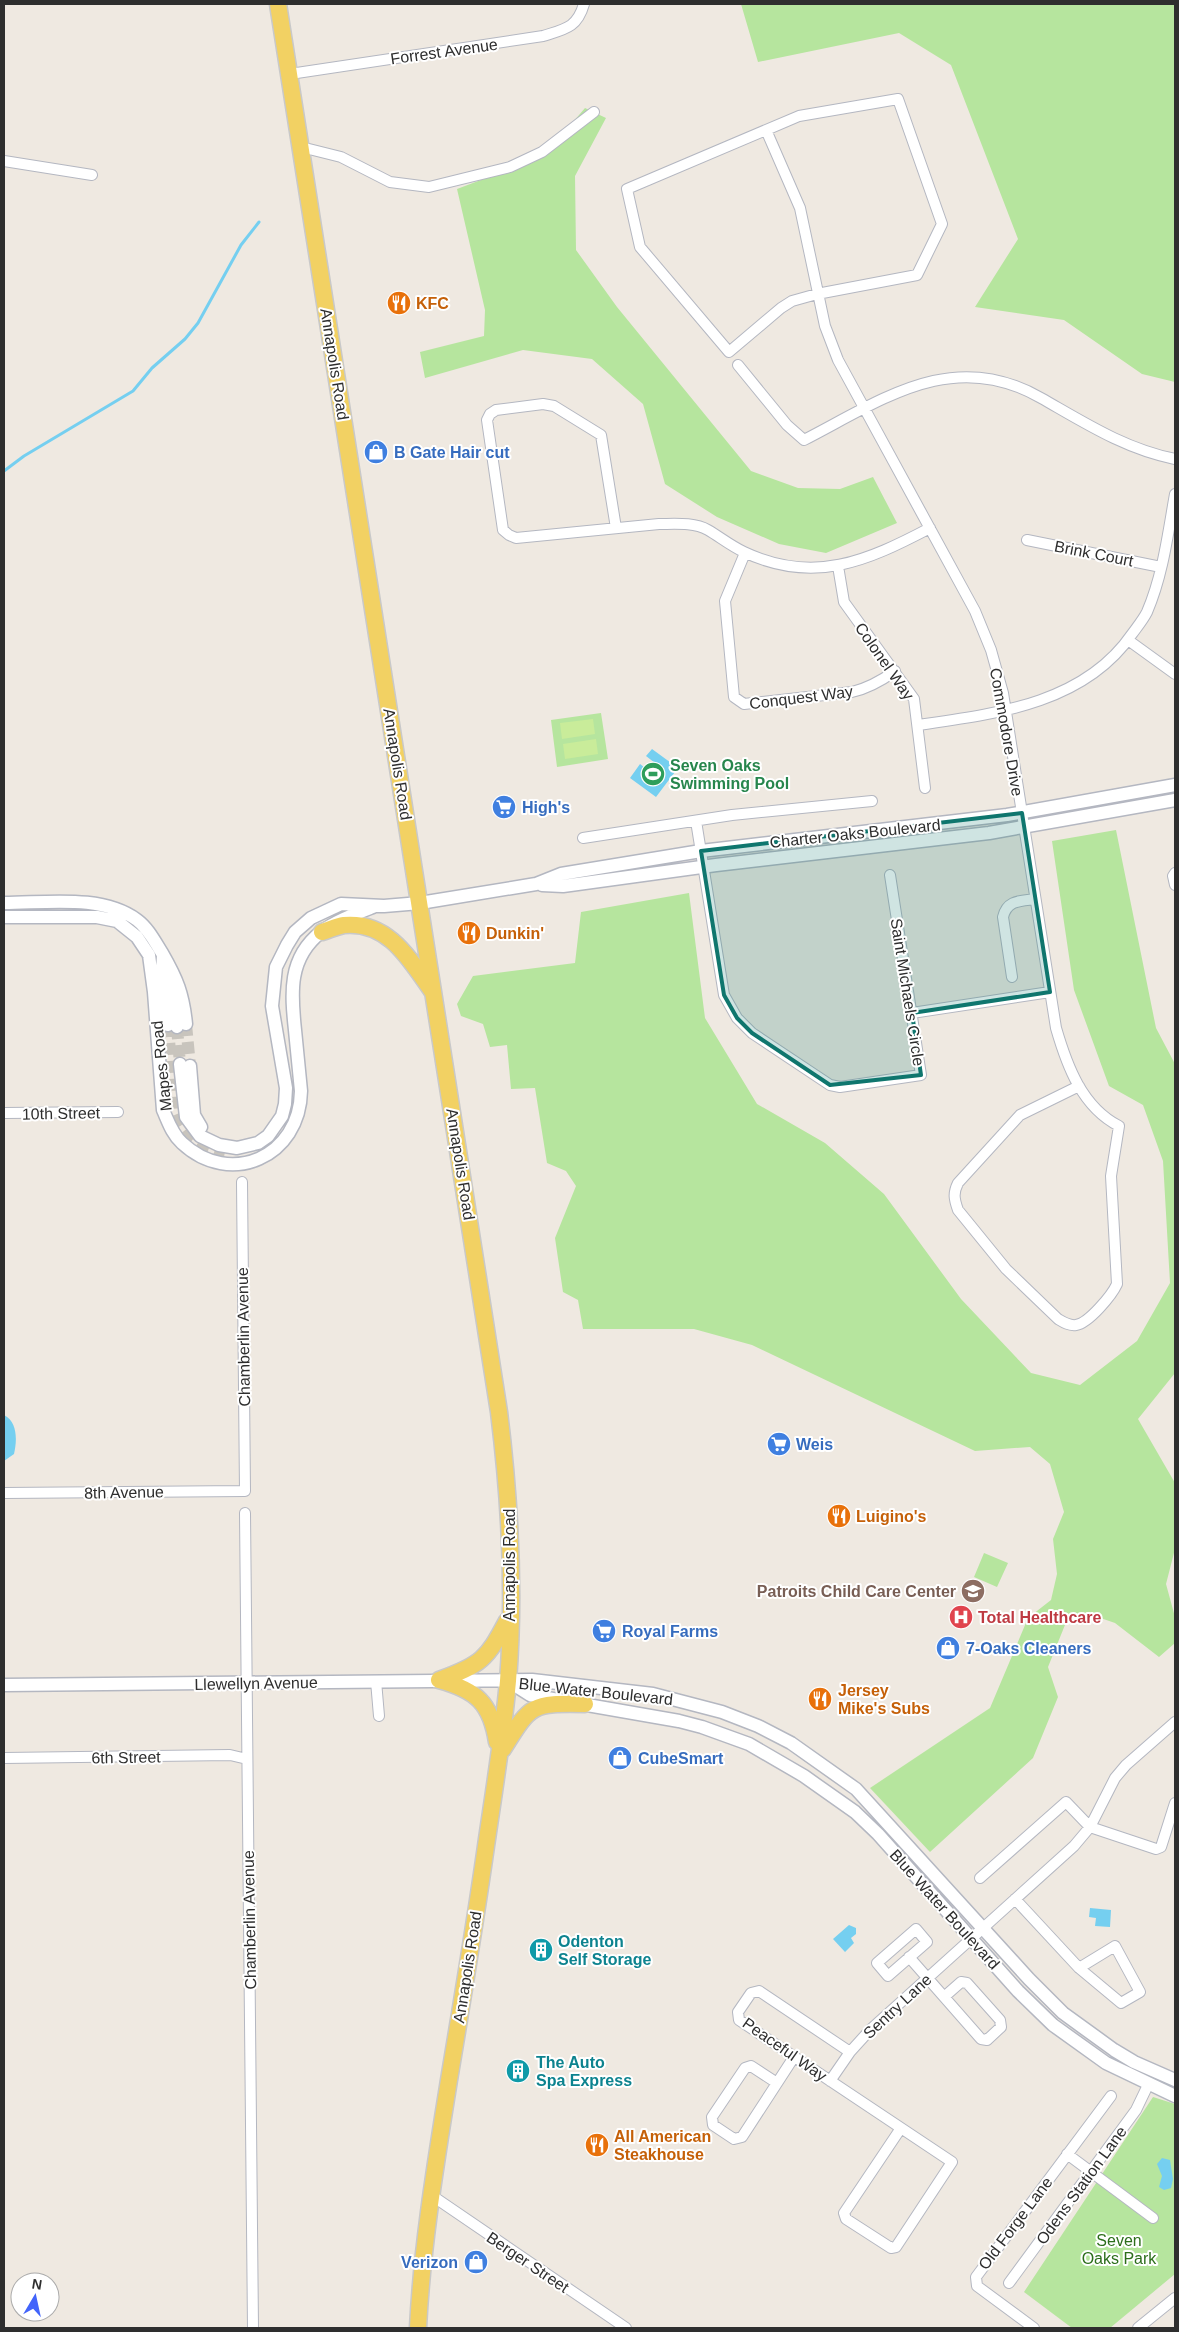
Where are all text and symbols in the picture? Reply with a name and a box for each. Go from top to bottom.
street label: Forrest Avenue [389,36,499,67]
restaurant icon: KFC [386,290,412,316]
place label: KFC [416,295,449,312]
street label: Annapolis Road [317,307,352,421]
shop icon: B Gate Hair cut [363,439,389,465]
place label: B Gate Hair cut [394,444,510,461]
street label: Brink Court [1053,538,1135,570]
street label: Colonel Way [852,620,917,703]
street label: Commodore Drive [987,667,1026,798]
street label: Conquest Way [748,683,854,712]
street label: Annapolis Road [380,707,415,821]
place label: Seven Oaks Swimming Pool [670,757,789,792]
sports icon: Seven Oaks Swimming Pool [640,761,666,787]
supermarket icon: High's [491,794,517,820]
place label: High's [522,799,570,816]
street label: Charter Oaks Boulevard [769,816,941,851]
street label: Saint Michaels Circle [887,917,928,1067]
restaurant icon: Dunkin' [456,920,482,946]
place label: Dunkin' [486,925,544,942]
street label: Mapes Road [148,1020,175,1112]
street label: 10th Street [22,1104,101,1123]
street label: Annapolis Road [443,1107,478,1221]
street label: Chamberlin Avenue [234,1267,253,1407]
supermarket icon: Weis [766,1431,792,1457]
place label: Weis [796,1436,833,1453]
street label: 8th Avenue [84,1483,164,1502]
restaurant icon: Luigino's [826,1503,852,1529]
place label: Luigino's [856,1508,927,1525]
street label: Annapolis Road [501,1509,518,1621]
school or university icon: Patroits Child Care Center [960,1578,986,1604]
place label: Patroits Child Care Center [757,1583,956,1600]
hospital icon: Total Healthcare [948,1604,974,1630]
place label: Total Healthcare [978,1609,1101,1626]
supermarket icon: Royal Farms [591,1618,617,1644]
place label: Royal Farms [622,1623,718,1640]
shop icon: 7-Oaks Cleaners [935,1635,961,1661]
place label: 7-Oaks Cleaners [966,1640,1092,1657]
street label: Llewellyn Avenue [194,1674,318,1693]
street label: Blue Water Boulevard [518,1675,674,1708]
place label: Jersey Mike's Subs [838,1682,930,1717]
restaurant icon: Jersey Mike's Subs [807,1686,833,1712]
shop icon: CubeSmart [607,1745,633,1771]
street label: 6th Street [91,1748,161,1767]
place label: CubeSmart [638,1750,724,1767]
street label: Blue Water Boulevard [886,1846,1003,1973]
street label: Chamberlin Avenue [240,1850,259,1990]
street label: Annapolis Road [450,1910,485,2024]
place label: Odenton Self Storage [558,1933,651,1968]
building icon: Odenton Self Storage [528,1937,554,1963]
street label: Sentry Lane [860,1971,935,2042]
street label: Peaceful Way [740,2014,830,2085]
place label: The Auto Spa Express [536,2054,632,2089]
building icon: The Auto Spa Express [505,2058,531,2084]
street label: Odens Station Lane [1033,2123,1130,2248]
place label: All American Steakhouse [614,2128,711,2163]
restaurant icon: All American Steakhouse [584,2132,610,2158]
street label: Old Forge Lane [975,2174,1056,2273]
street label: Berger Street [484,2229,572,2296]
park label: Seven Oaks Park [1082,2232,1157,2267]
shop icon: Verizon [463,2249,489,2275]
place label: Verizon [401,2254,458,2271]
north arrow [10,2272,60,2322]
text: N [31,2275,43,2293]

